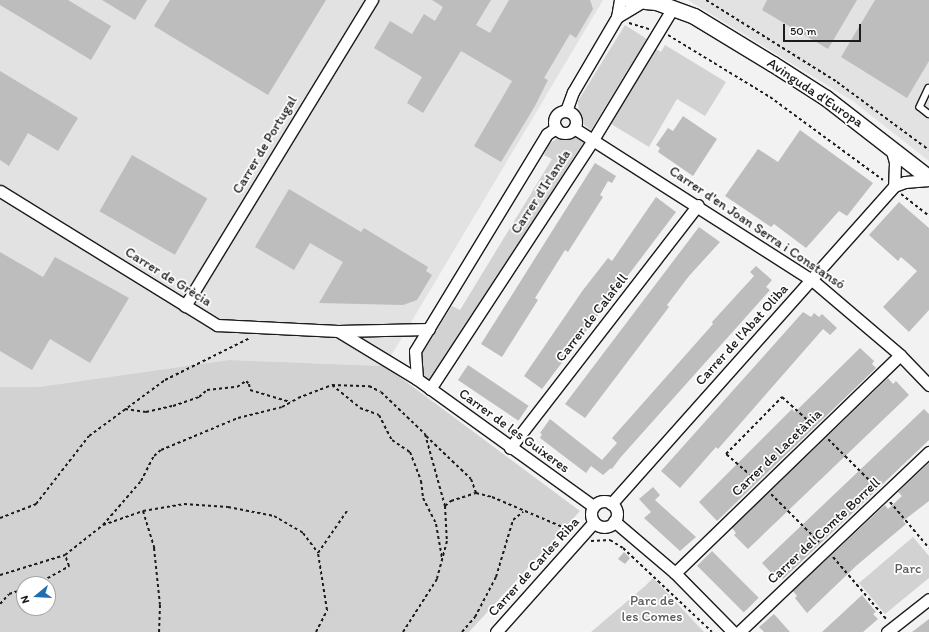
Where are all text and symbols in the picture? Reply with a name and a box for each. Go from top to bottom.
scale bar [785,16,863,42]
text: 50 m [790,24,816,38]
street label: Avinguda d'Europa [764,55,866,131]
street label: Carrer de Portugal [229,93,301,197]
street label: Carrer d'Irlanda [508,147,574,237]
street label: Carrer d'en Joan Serra i Constansó [666,163,848,293]
street label: Carrer de Grècia [122,244,214,310]
street label: Carrer de Calafell [552,271,632,365]
street label: Carrer de l'Abat Oliba [692,281,792,389]
street label: Carrer de les Guixeres [455,385,573,477]
street label: Carrer de Lacetània [728,406,826,500]
street label: Carrer del Comte Borrell [764,474,884,588]
street label: Carrer de Carles Riba [485,514,583,620]
park label: Parc [895,561,921,577]
north arrow [16,576,56,616]
park label: Parc de les Comes [622,593,682,626]
text: N [18,594,32,605]

